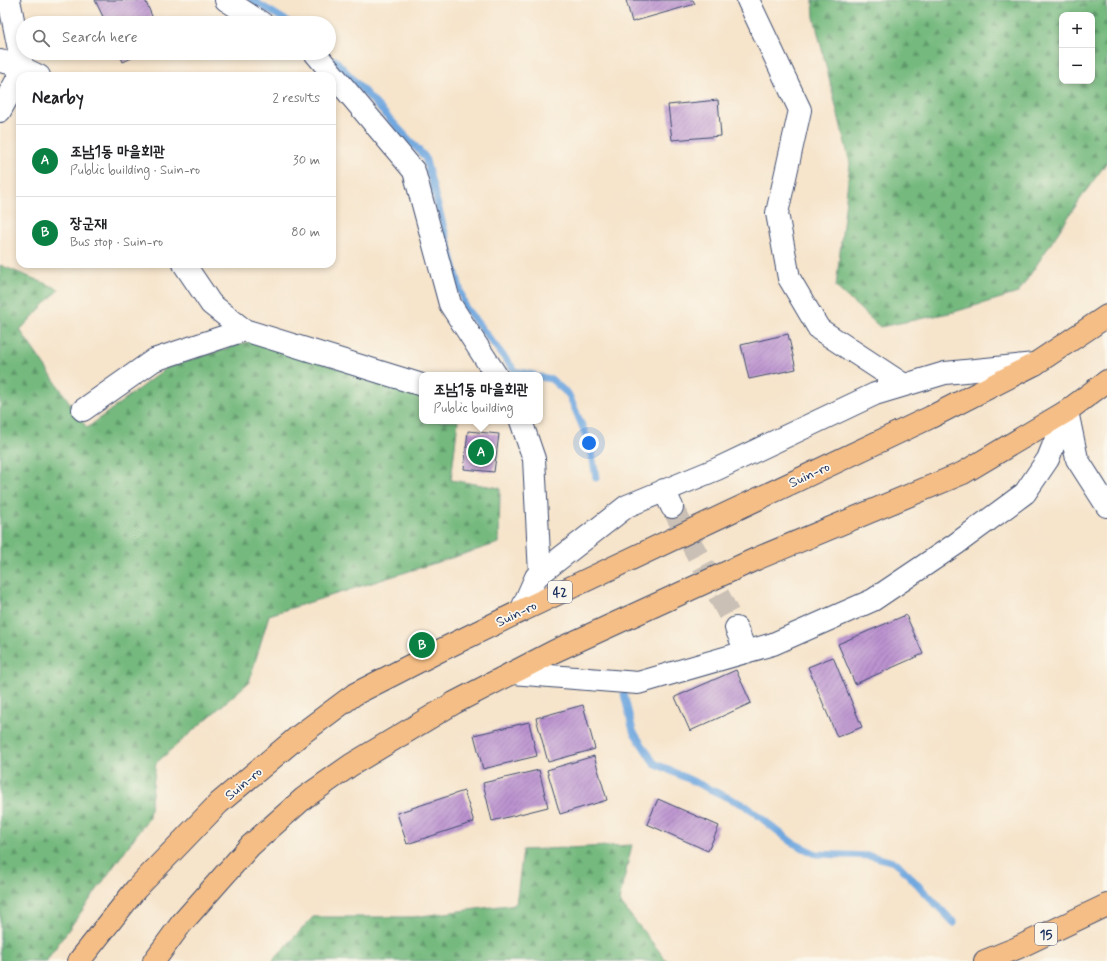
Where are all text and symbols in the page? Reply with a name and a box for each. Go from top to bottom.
map controls [1059,12,1095,84]
button: + [1059,12,1095,48]
search box [16,16,336,60]
icon: search [30,27,52,49]
text: Search here [62,28,138,48]
button: − [1059,48,1095,84]
text: Nearby [32,87,84,109]
text: 2 results [273,90,320,107]
text: 조남1동 마을회관 [70,142,165,162]
text: A [41,152,49,169]
text: 30 m [293,152,320,169]
text: Public building · Suin-ro [70,162,200,179]
text: 장군재 [70,214,106,234]
text: B [41,224,49,241]
text: 80 m [291,224,320,241]
text: Bus stop · Suin-ro [70,234,163,251]
popup [419,372,543,424]
text: 조남1동 마을회관 [433,380,529,400]
text: Public building [433,400,513,417]
your location [579,433,599,453]
pin: A [468,437,494,467]
street label: Suin-ro [786,458,833,492]
road number: 42 [548,581,572,603]
street label: Suin-ro [493,596,540,631]
pin: B [409,630,435,660]
street label: Suin-ro [221,763,266,805]
road number: 15 [1035,923,1057,945]

